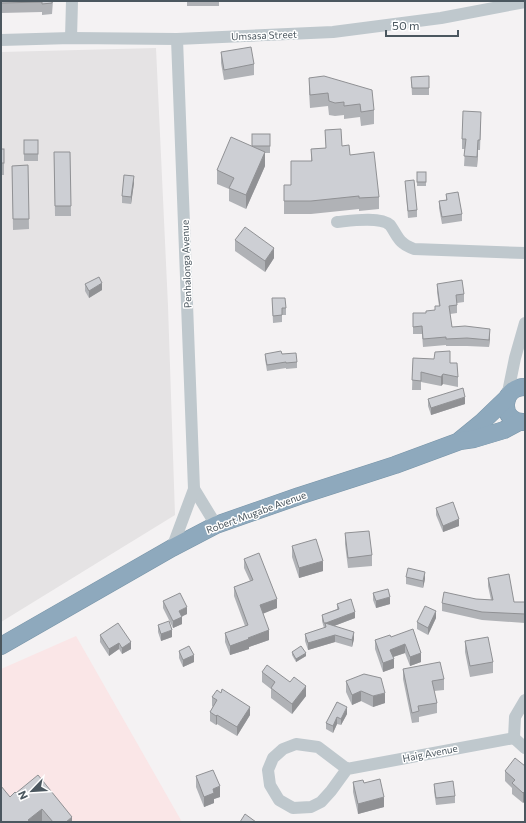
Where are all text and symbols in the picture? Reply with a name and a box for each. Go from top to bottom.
scale bar [386,12,458,38]
text: 50 m [392,18,420,32]
street label: Umsasa Street [231,28,297,42]
street label: Penhalonga Avenue [178,220,194,308]
street label: Robert Mugabe Avenue [204,488,308,536]
street label: Haig Avenue [401,742,459,764]
north arrow [12,771,52,811]
text: N [15,789,30,802]

